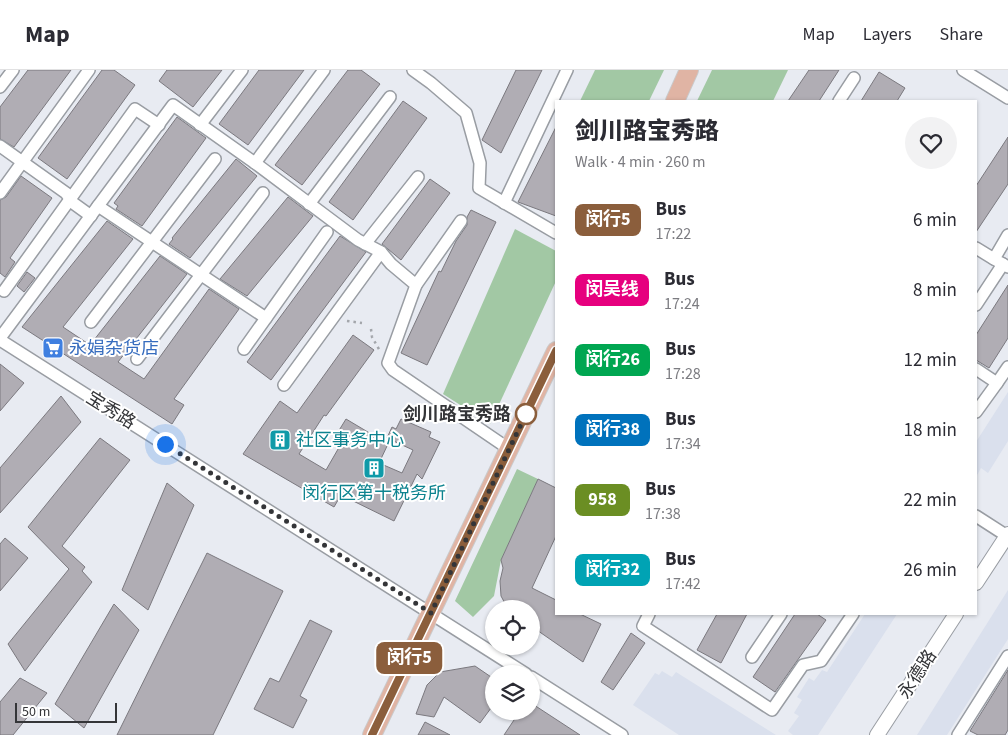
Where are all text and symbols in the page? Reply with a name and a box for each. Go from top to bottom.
text: Map [25,17,70,52]
text: Map [803,22,835,47]
text: Layers [863,22,912,47]
text: Share [940,22,983,47]
text: 剑川路宝秀路 [575,114,719,149]
button: heart [905,117,957,169]
text: Walk · 4 min · 260 m [575,151,706,173]
text: Bus [656,196,686,223]
text: 闵行5 [585,207,631,232]
text: 6 min [913,207,957,234]
text: 17:22 [656,223,691,245]
text: Bus [664,266,695,293]
text: 闵吴线 [585,277,639,302]
text: 8 min [913,277,957,304]
text: 17:24 [664,293,700,315]
supermarket icon: 永娟杂货店 [41,336,65,360]
place label: 永娟杂货店 [69,336,159,361]
text: Bus [665,336,696,363]
text: 闵行26 [585,347,640,372]
text: 12 min [903,347,957,374]
text: 17:28 [665,363,701,385]
street label: 宝秀路 [81,386,140,435]
place label: 剑川路宝秀路 [403,402,511,427]
marker: 剑川路宝秀路 [515,403,537,425]
text: Bus [665,406,696,433]
text: 闵行38 [585,417,640,442]
text: 18 min [903,417,957,444]
building icon: 社区事务中心 [268,428,292,452]
place label: 社区事务中心 [296,428,404,453]
your location [153,432,178,457]
text: 17:34 [665,433,701,455]
building icon: 闵行区第十税务所 [362,456,386,480]
text: Bus [645,476,676,503]
place label: 闵行区第十税务所 [302,481,446,506]
text: 958 [588,487,617,512]
text: 22 min [903,487,957,514]
text: 17:38 [645,503,681,525]
text: Bus [665,546,696,573]
text: 闵行32 [585,557,640,582]
text: 26 min [903,557,957,584]
text: 17:42 [665,573,701,595]
map controls [485,600,540,720]
button: locate [485,600,540,655]
line badge: 闵行5 [380,642,438,674]
text: 闵行5 [386,645,432,670]
street label: 永德路 [892,645,943,704]
button: layers [485,665,540,720]
scale bar [15,700,118,723]
text: 50 m [22,702,50,722]

